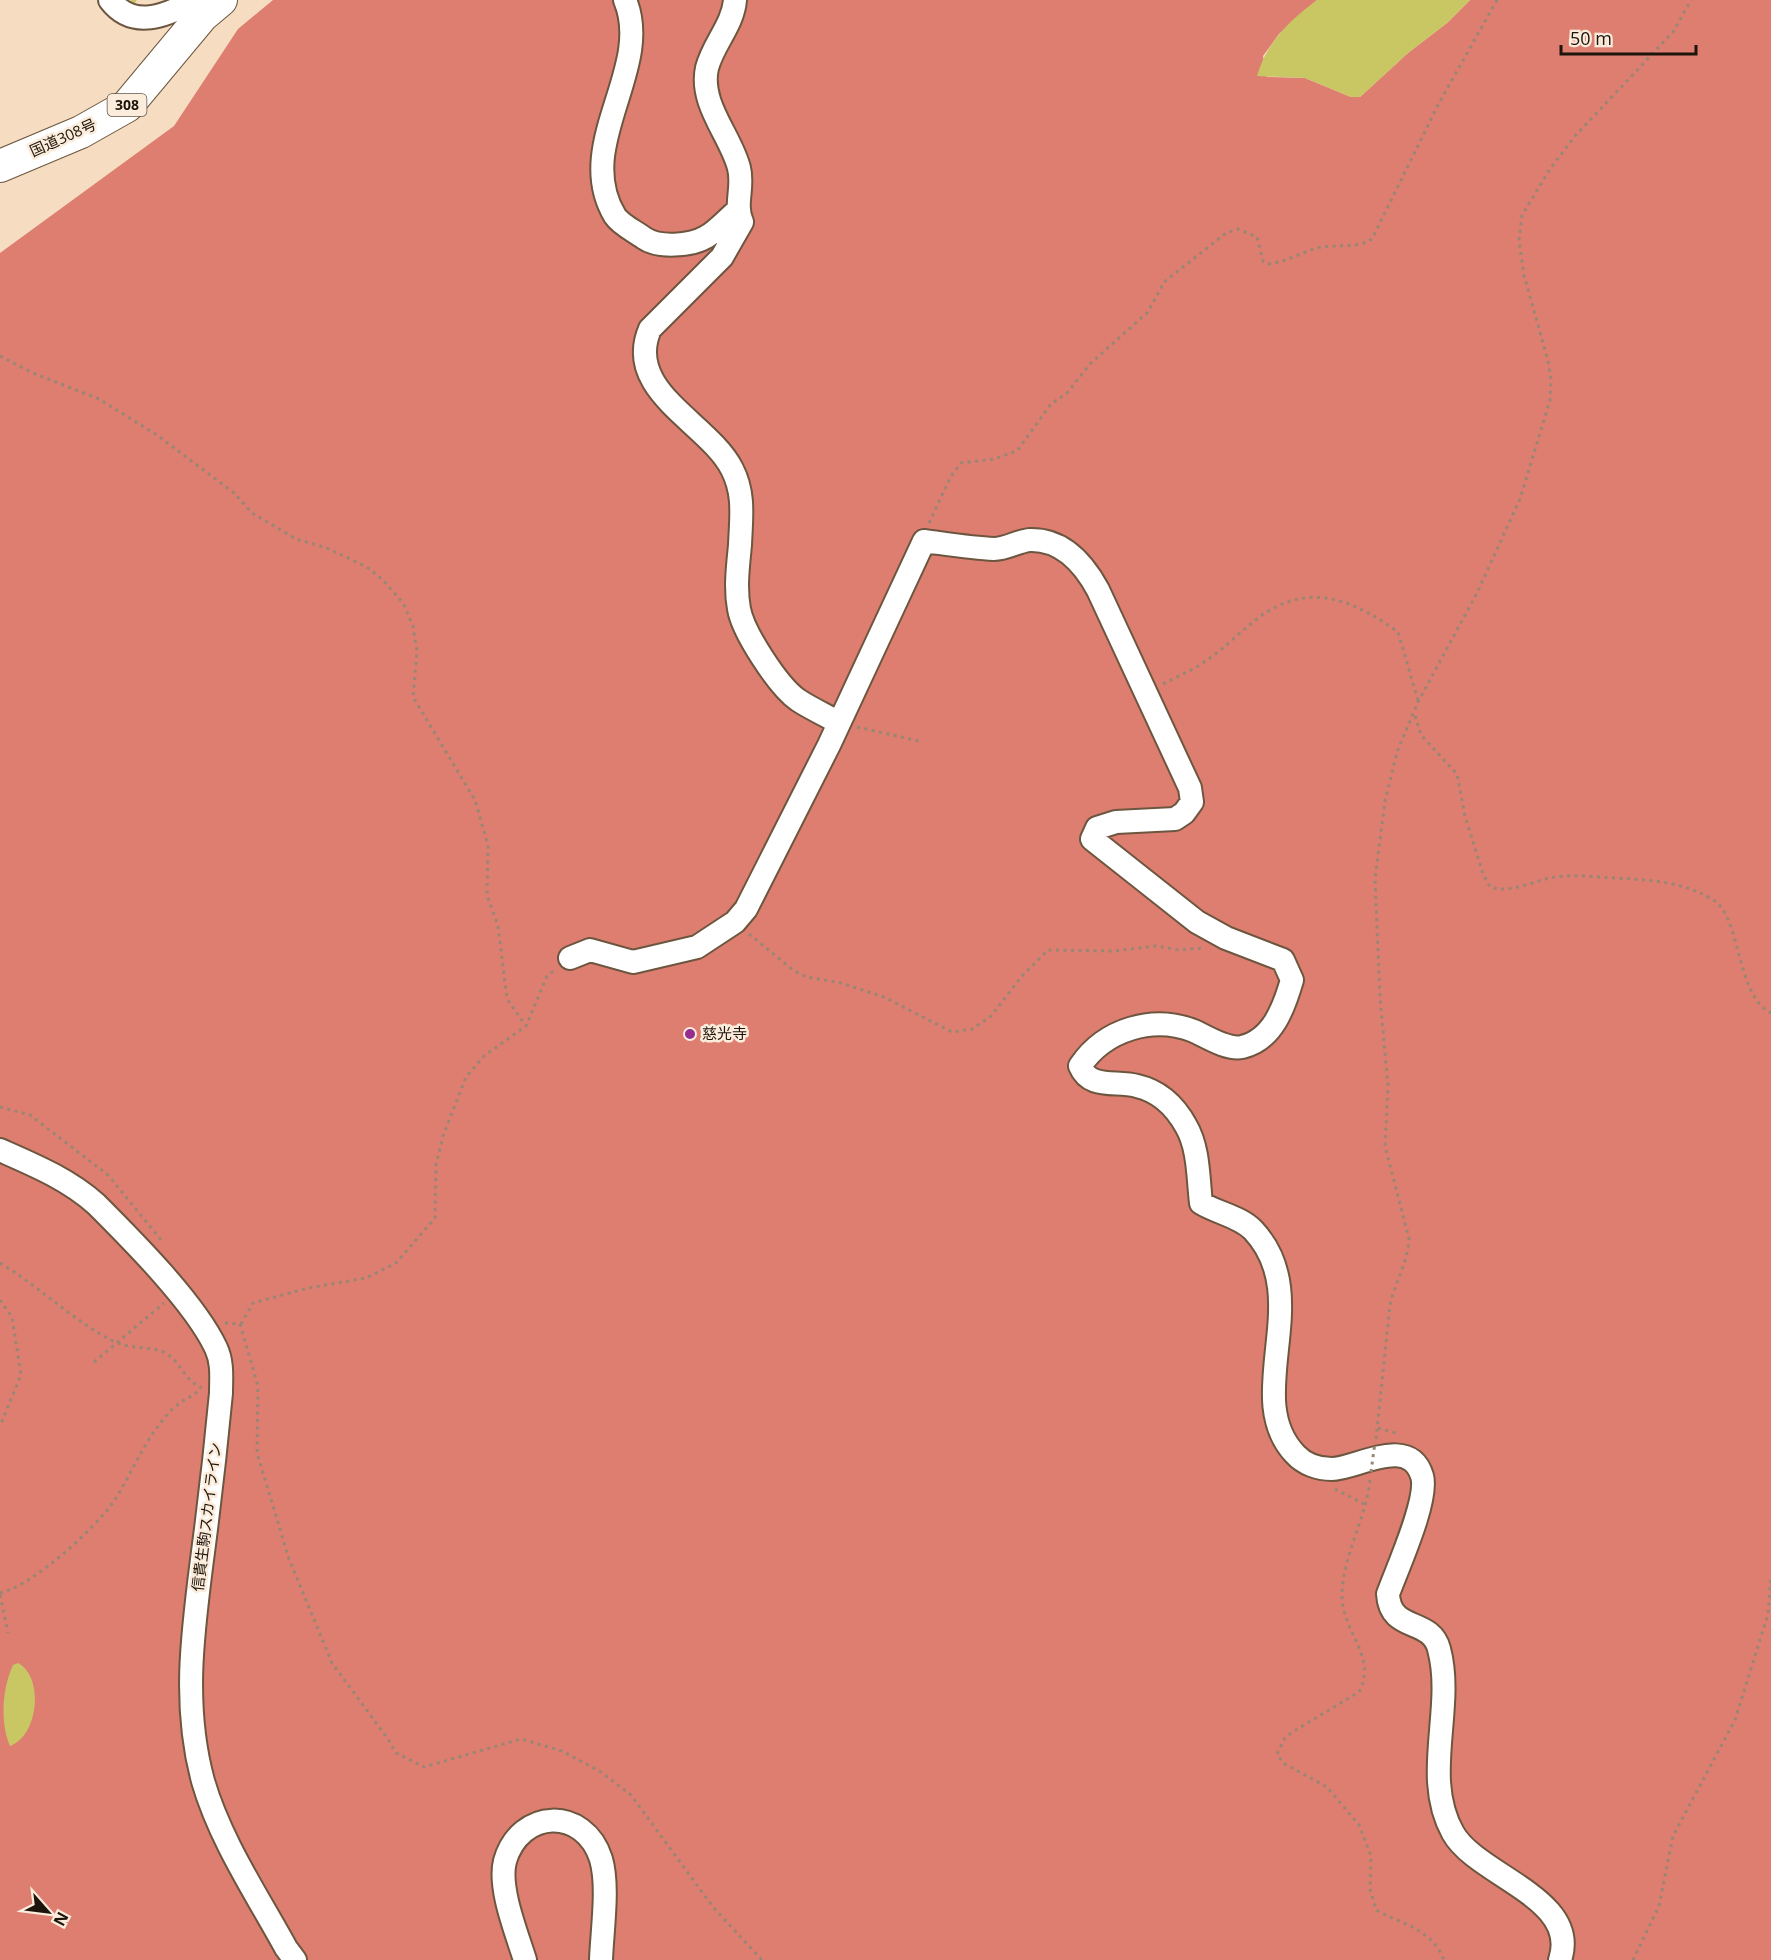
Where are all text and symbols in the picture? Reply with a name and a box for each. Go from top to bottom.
scale bar [1561,18,1696,56]
text: 50 m [1570,26,1612,50]
road number: 308 [108,94,146,116]
street label: 国道308号 [26,114,99,161]
place label: 慈光寺 [702,1023,747,1043]
marker: 慈光寺 [683,1027,697,1041]
street label: 信貴生駒スカイライン [187,1441,225,1593]
north arrow [18,1882,78,1942]
text: N [48,1908,74,1930]

